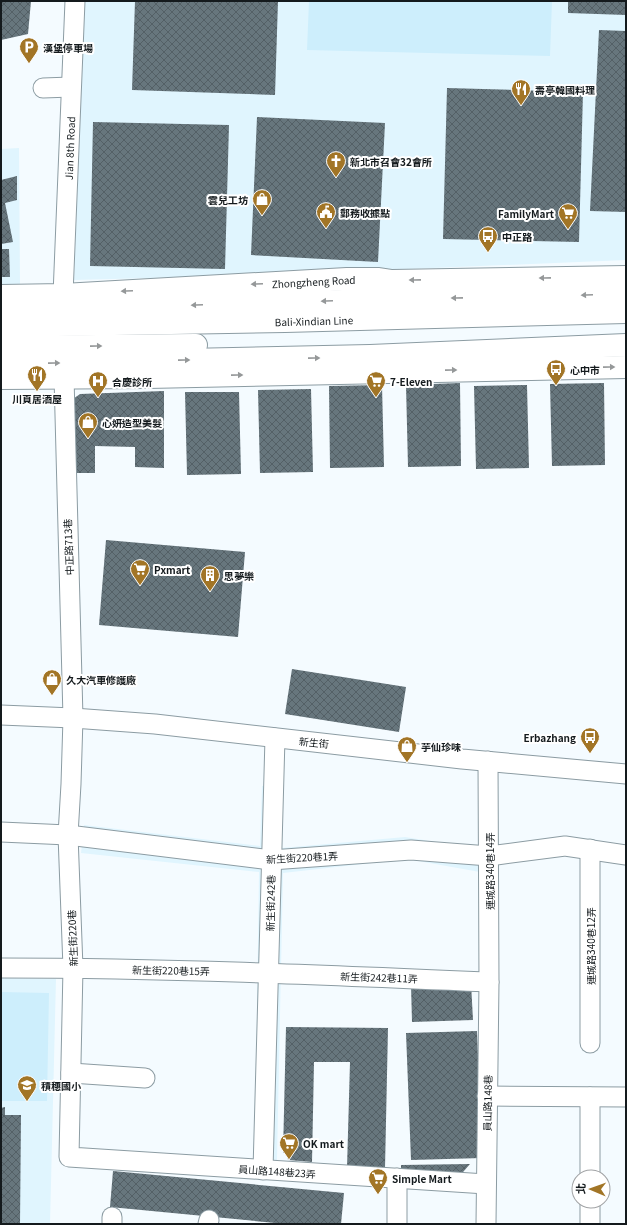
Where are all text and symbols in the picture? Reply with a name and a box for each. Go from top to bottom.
parking icon: 漢堡停車場 [18,36,40,64]
place label: 漢堡停車場 [43,40,93,55]
restaurant icon: 壽亭韓國料理 [510,78,532,106]
place label: 壽亭韓國料理 [535,82,595,97]
street label: Jian 8th Road [60,116,78,180]
church icon: 新北市召會32會所 [325,150,347,178]
place label: 新北市召會32會所 [350,154,432,169]
shop icon: 雲兒工坊 [251,188,273,216]
place label: 雲兒工坊 [208,192,248,207]
public building icon: 郵務收據點 [315,201,337,229]
supermarket icon: FamilyMart [557,202,579,230]
place label: 郵務收據點 [340,205,390,220]
place label: FamilyMart [498,206,555,221]
bus stop icon: 中正路 [477,225,499,253]
place label: 中正路 [502,229,533,244]
street label: Zhongzheng Road [271,271,356,291]
one-way arrow [538,275,551,281]
one-way arrow [408,277,421,283]
one-way arrow [250,281,263,287]
one-way arrow [121,288,134,295]
one-way arrow [581,291,593,298]
one-way arrow [451,294,463,301]
one-way arrow [320,298,333,304]
one-way arrow [190,302,203,308]
street label: Bali-Xindian Line [275,312,354,329]
one-way arrow [90,343,103,349]
one-way arrow [308,354,320,361]
one-way arrow [178,357,191,363]
bus stop icon: 心中市 [545,358,567,386]
one-way arrow [48,360,61,366]
place label: 心中市 [570,362,600,377]
restaurant icon: 川頁居酒屋 [26,364,48,392]
one-way arrow [603,364,616,370]
one-way arrow [445,367,457,374]
hospital icon: 合慶診所 [87,370,109,398]
supermarket icon: 7-Eleven [365,370,387,398]
one-way arrow [231,372,244,378]
place label: 合慶診所 [112,374,152,389]
place label: 7-Eleven [390,374,432,389]
place label: 川頁居酒屋 [12,391,62,406]
shop icon: 心妍造型美髮 [77,411,99,439]
place label: 心妍造型美髮 [102,415,162,430]
street label: 中正路713巷 [60,518,76,576]
supermarket icon: Pxmart [129,558,151,586]
place label: Pxmart [154,562,191,577]
building icon: 思夢樂 [199,564,221,592]
place label: 思夢樂 [224,568,254,583]
shop icon: 久大汽車修護廠 [41,668,63,696]
place label: 久大汽車修護廠 [66,672,136,687]
bus stop icon: Erbazhang [579,726,601,754]
place label: Erbazhang [524,730,576,745]
street label: 新生街 [298,733,330,751]
shop icon: 芋仙珍味 [396,735,418,763]
place label: 芋仙珍味 [421,739,461,754]
street label: 連城路340巷14弄 [482,832,497,910]
street label: 新生街220巷1弄 [266,848,338,866]
street label: 新生街242巷 [262,875,278,931]
street label: 連城路340巷12弄 [583,907,598,985]
street label: 新生街220巷 [64,909,80,967]
street label: 新生街220巷15弄 [132,962,210,978]
street label: 新生街242巷11弄 [340,968,418,986]
school or university icon: 積穗國小 [16,1074,38,1102]
street label: 員山路148巷 [479,1075,495,1131]
place label: 積穗國小 [41,1078,82,1093]
supermarket icon: OK mart [278,1132,300,1160]
place label: OK mart [303,1136,345,1151]
street label: 員山路148巷23弄 [238,1161,316,1181]
supermarket icon: Simple Mart [367,1167,389,1195]
north arrow [571,1169,611,1209]
place label: Simple Mart [392,1171,452,1186]
text: 北 [572,1183,588,1194]

